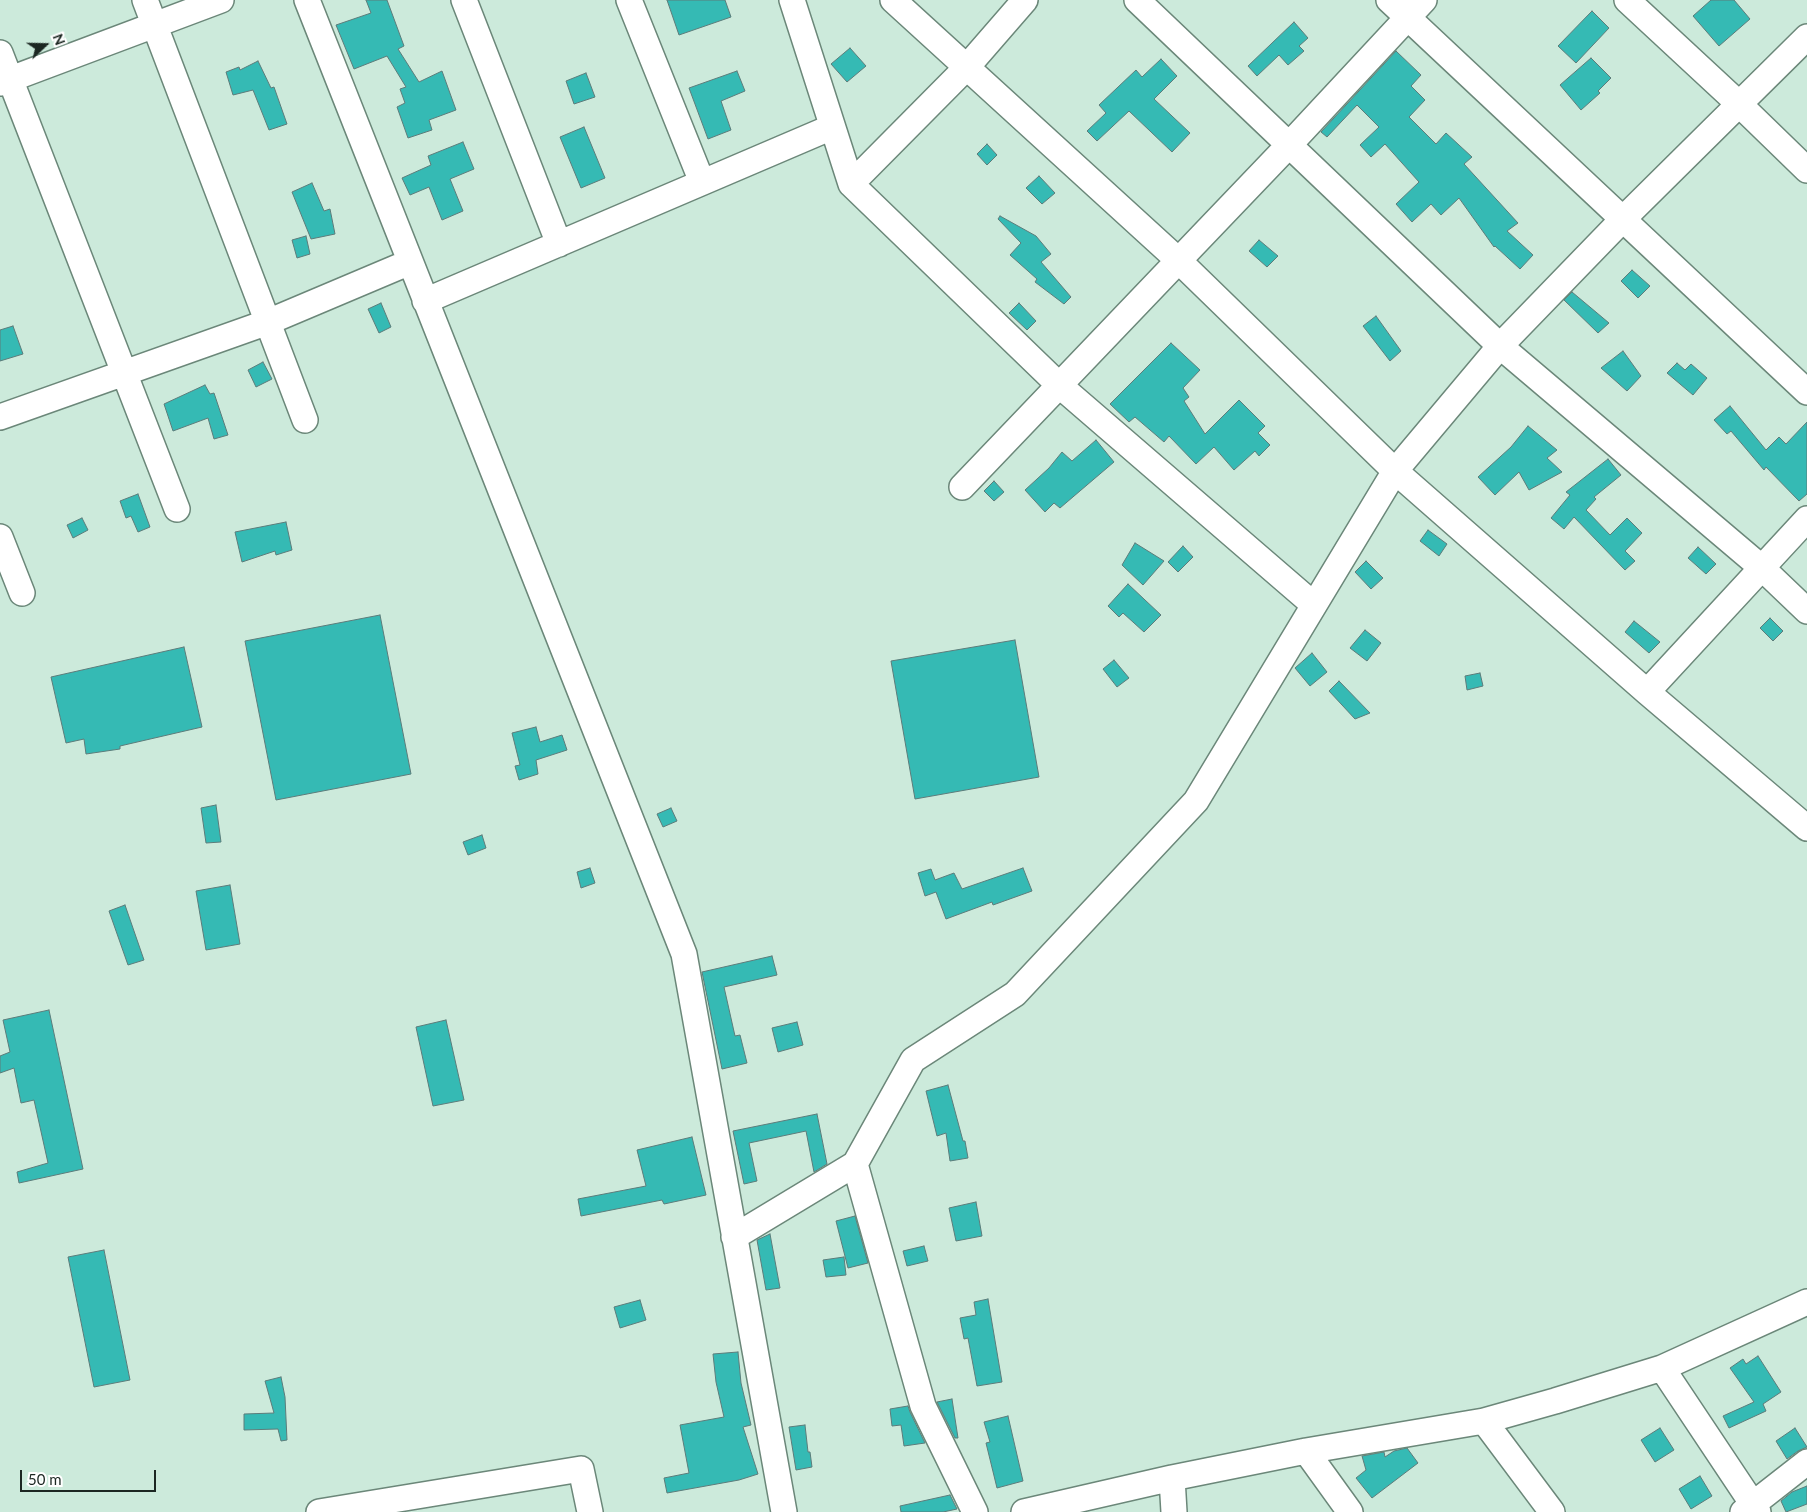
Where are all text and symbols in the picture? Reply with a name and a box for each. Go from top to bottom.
north arrow [20,20,70,70]
text: N [50,31,69,48]
scale bar [22,1460,159,1492]
text: 50 m [28,1470,62,1488]

